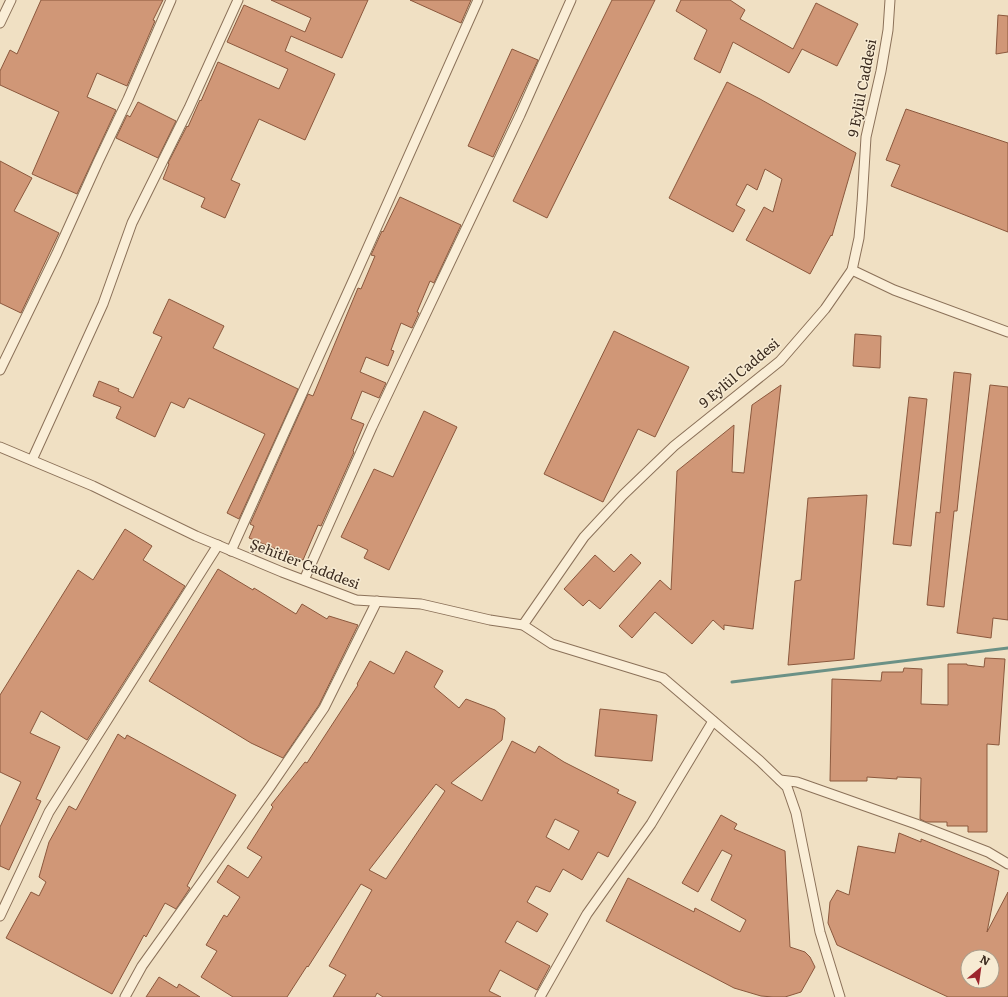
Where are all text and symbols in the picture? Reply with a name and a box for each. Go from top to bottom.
street label: 9 Eylül Caddesi [842,37,880,138]
street label: 9 Eylül Caddesi [694,332,783,412]
street label: Şehitler Cadddesi [248,533,363,593]
north arrow [960,949,1000,989]
text: N [977,950,993,969]

